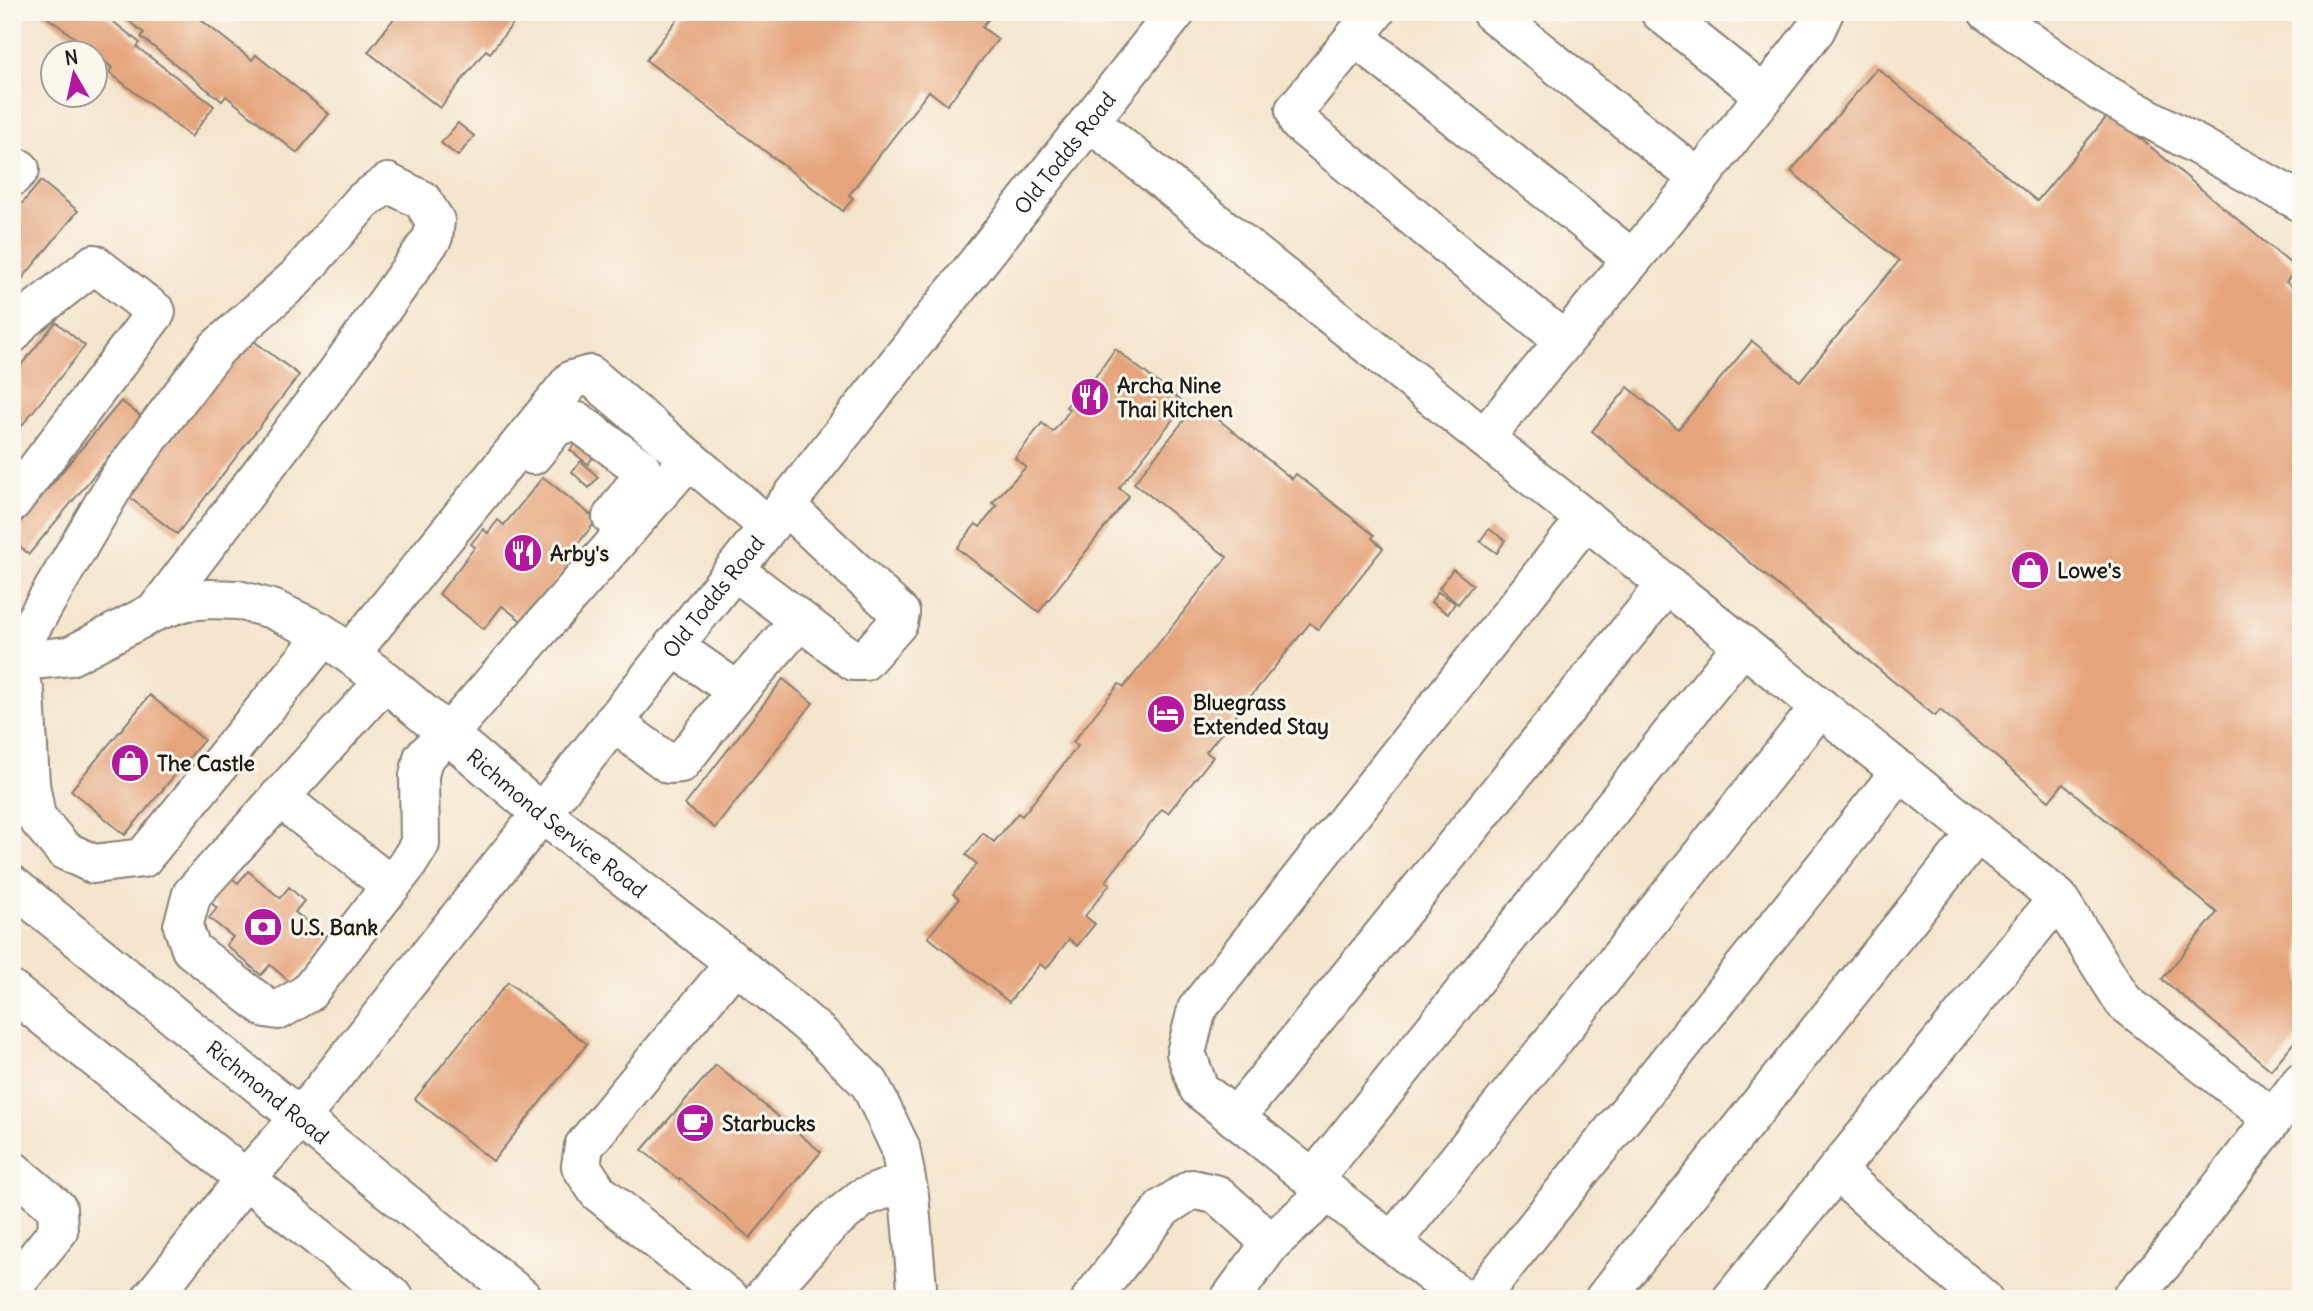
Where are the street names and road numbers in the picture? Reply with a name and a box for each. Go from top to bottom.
street label: Old Todds Road [1008,86,1121,219]
street label: Old Todds Road [656,530,770,663]
street label: Richmond Service Road [461,743,652,903]
street label: Richmond Road [201,1034,335,1150]

